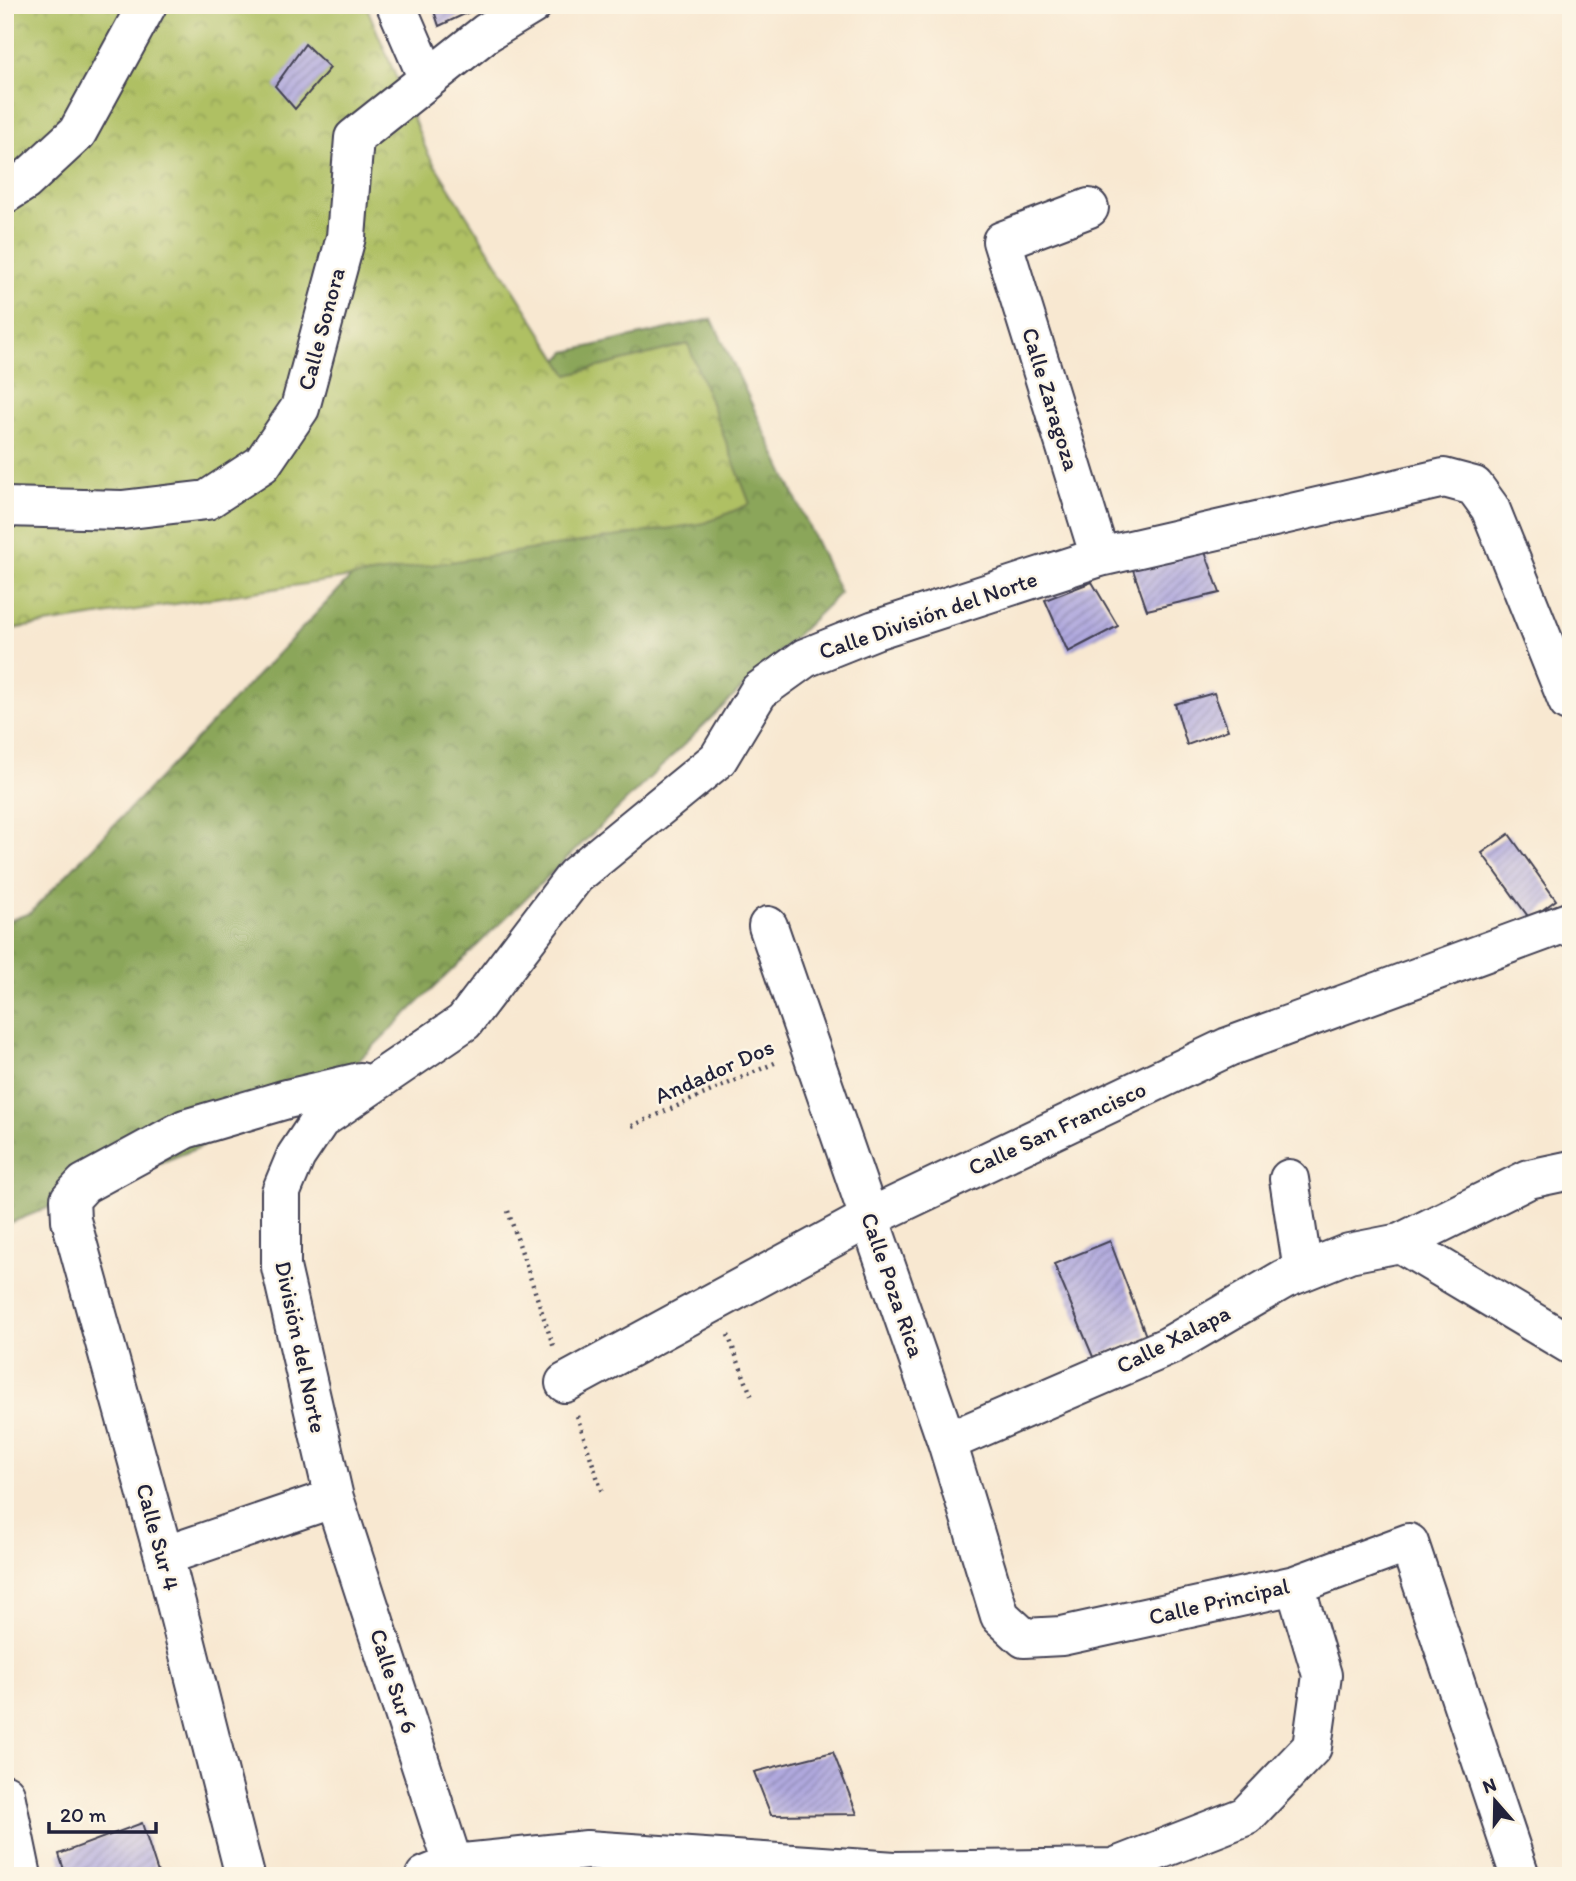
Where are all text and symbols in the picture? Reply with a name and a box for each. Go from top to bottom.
street label: Calle Sonora [291,265,351,393]
street label: Calle Zaragoza [1016,324,1086,474]
street label: Calle División del Norte [815,564,1041,666]
street label: Andador Dos [650,1032,778,1110]
street label: Calle San Francisco [964,1075,1150,1181]
street label: Calle Poza Rica [855,1209,931,1361]
street label: División del Norte [269,1258,333,1436]
street label: Calle Xalapa [1111,1298,1235,1380]
street label: Calle Sur 4 [130,1480,186,1594]
street label: Calle Principal [1146,1571,1292,1631]
street label: Calle Sur 6 [364,1625,424,1737]
north arrow [1460,1766,1530,1836]
text: N [1479,1772,1499,1798]
scale bar [49,1790,156,1834]
text: 20 m [60,1802,107,1827]

